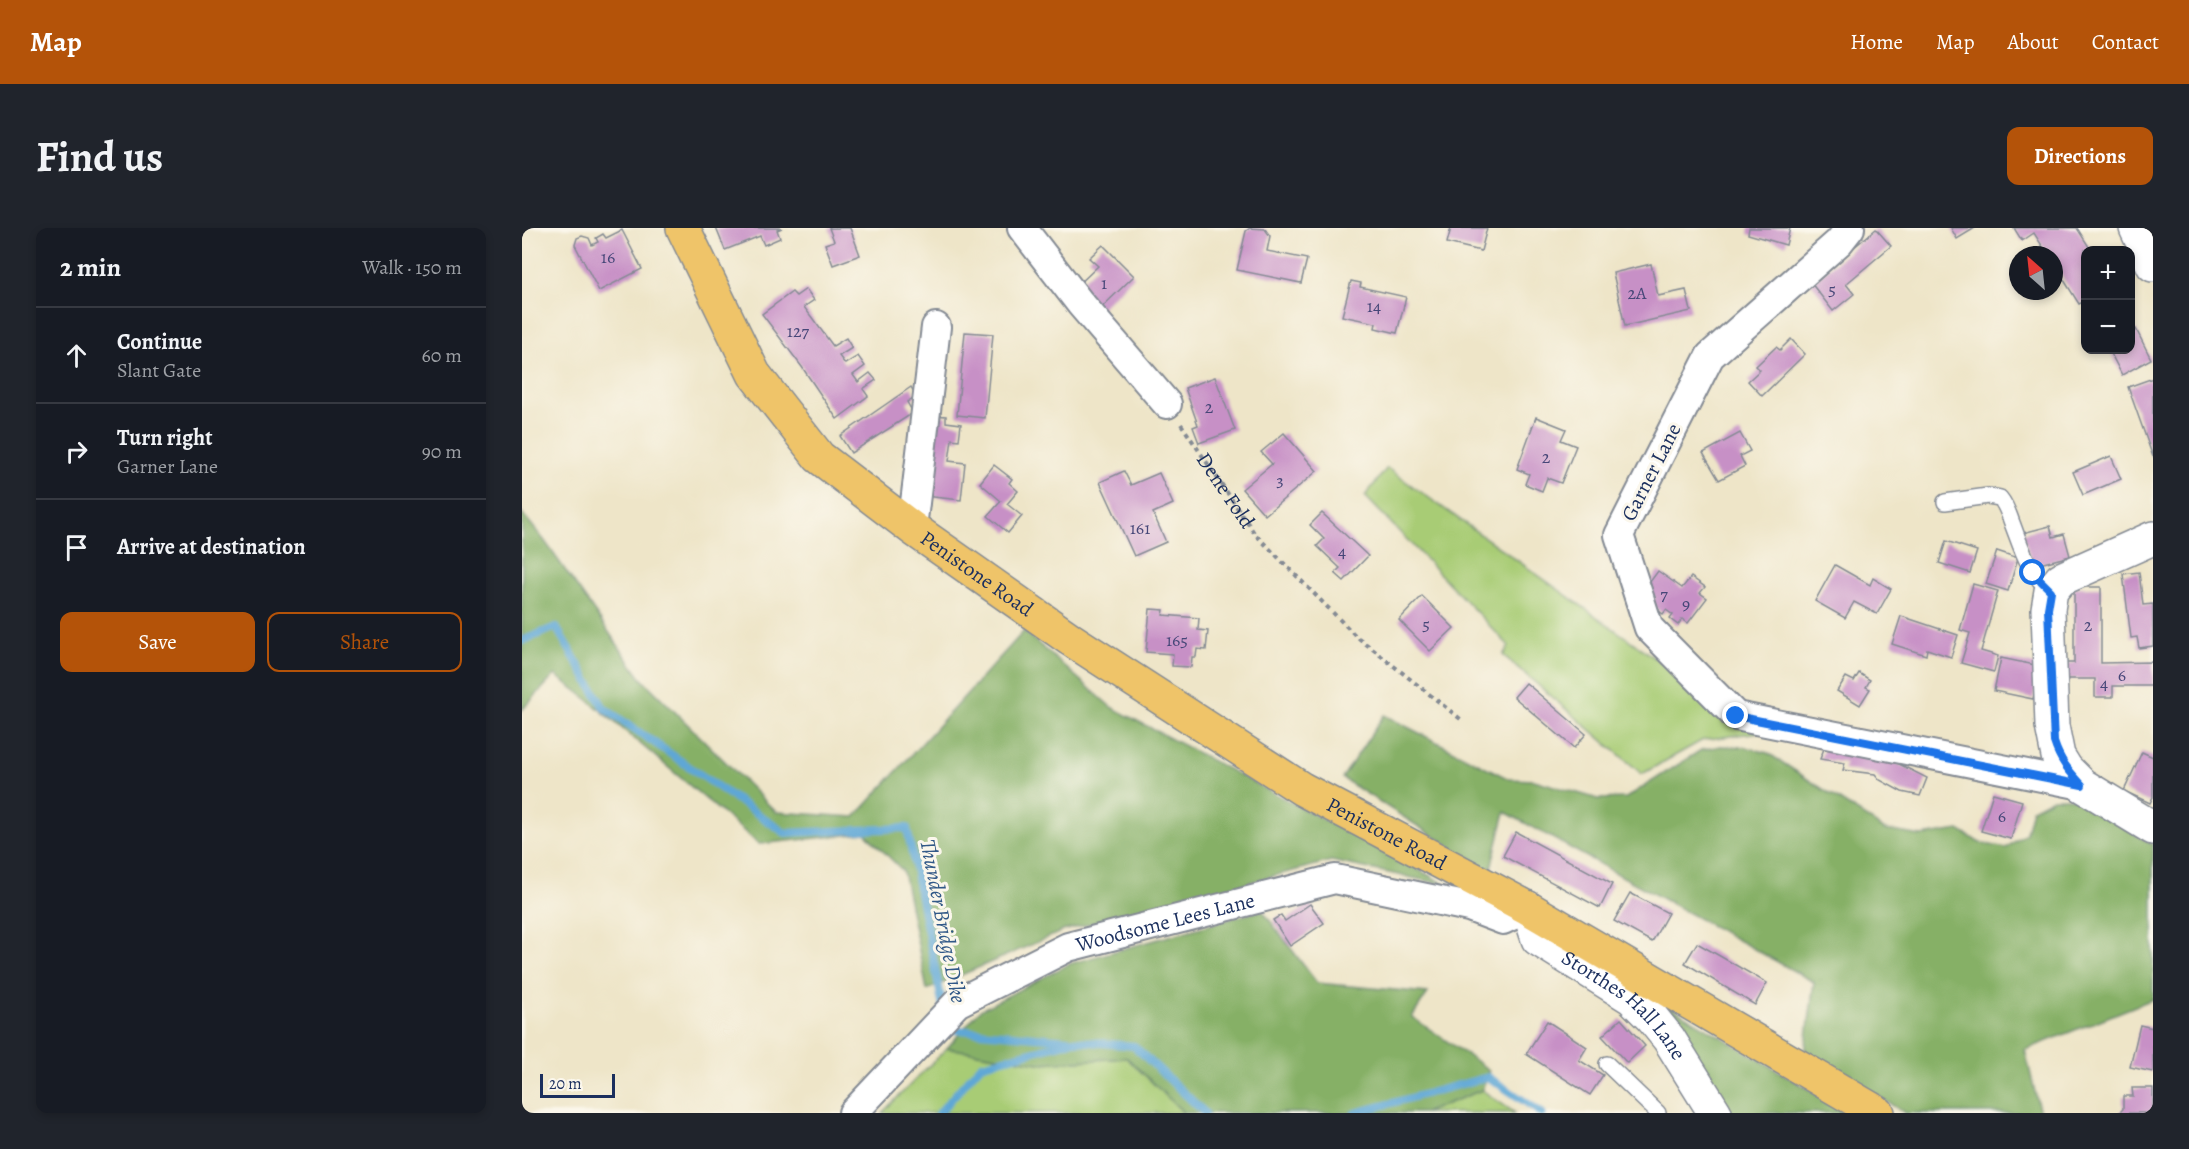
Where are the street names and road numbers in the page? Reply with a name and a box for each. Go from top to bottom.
street label: Garner Lane [1614,418,1688,526]
street label: Dene Fold [1190,447,1262,534]
street label: Penistone Road [915,524,1040,623]
street label: Penistone Road [1322,790,1452,877]
street label: Woodsome Lees Lane [1072,886,1258,959]
street label: Storthes Hall Lane [1556,943,1693,1065]

